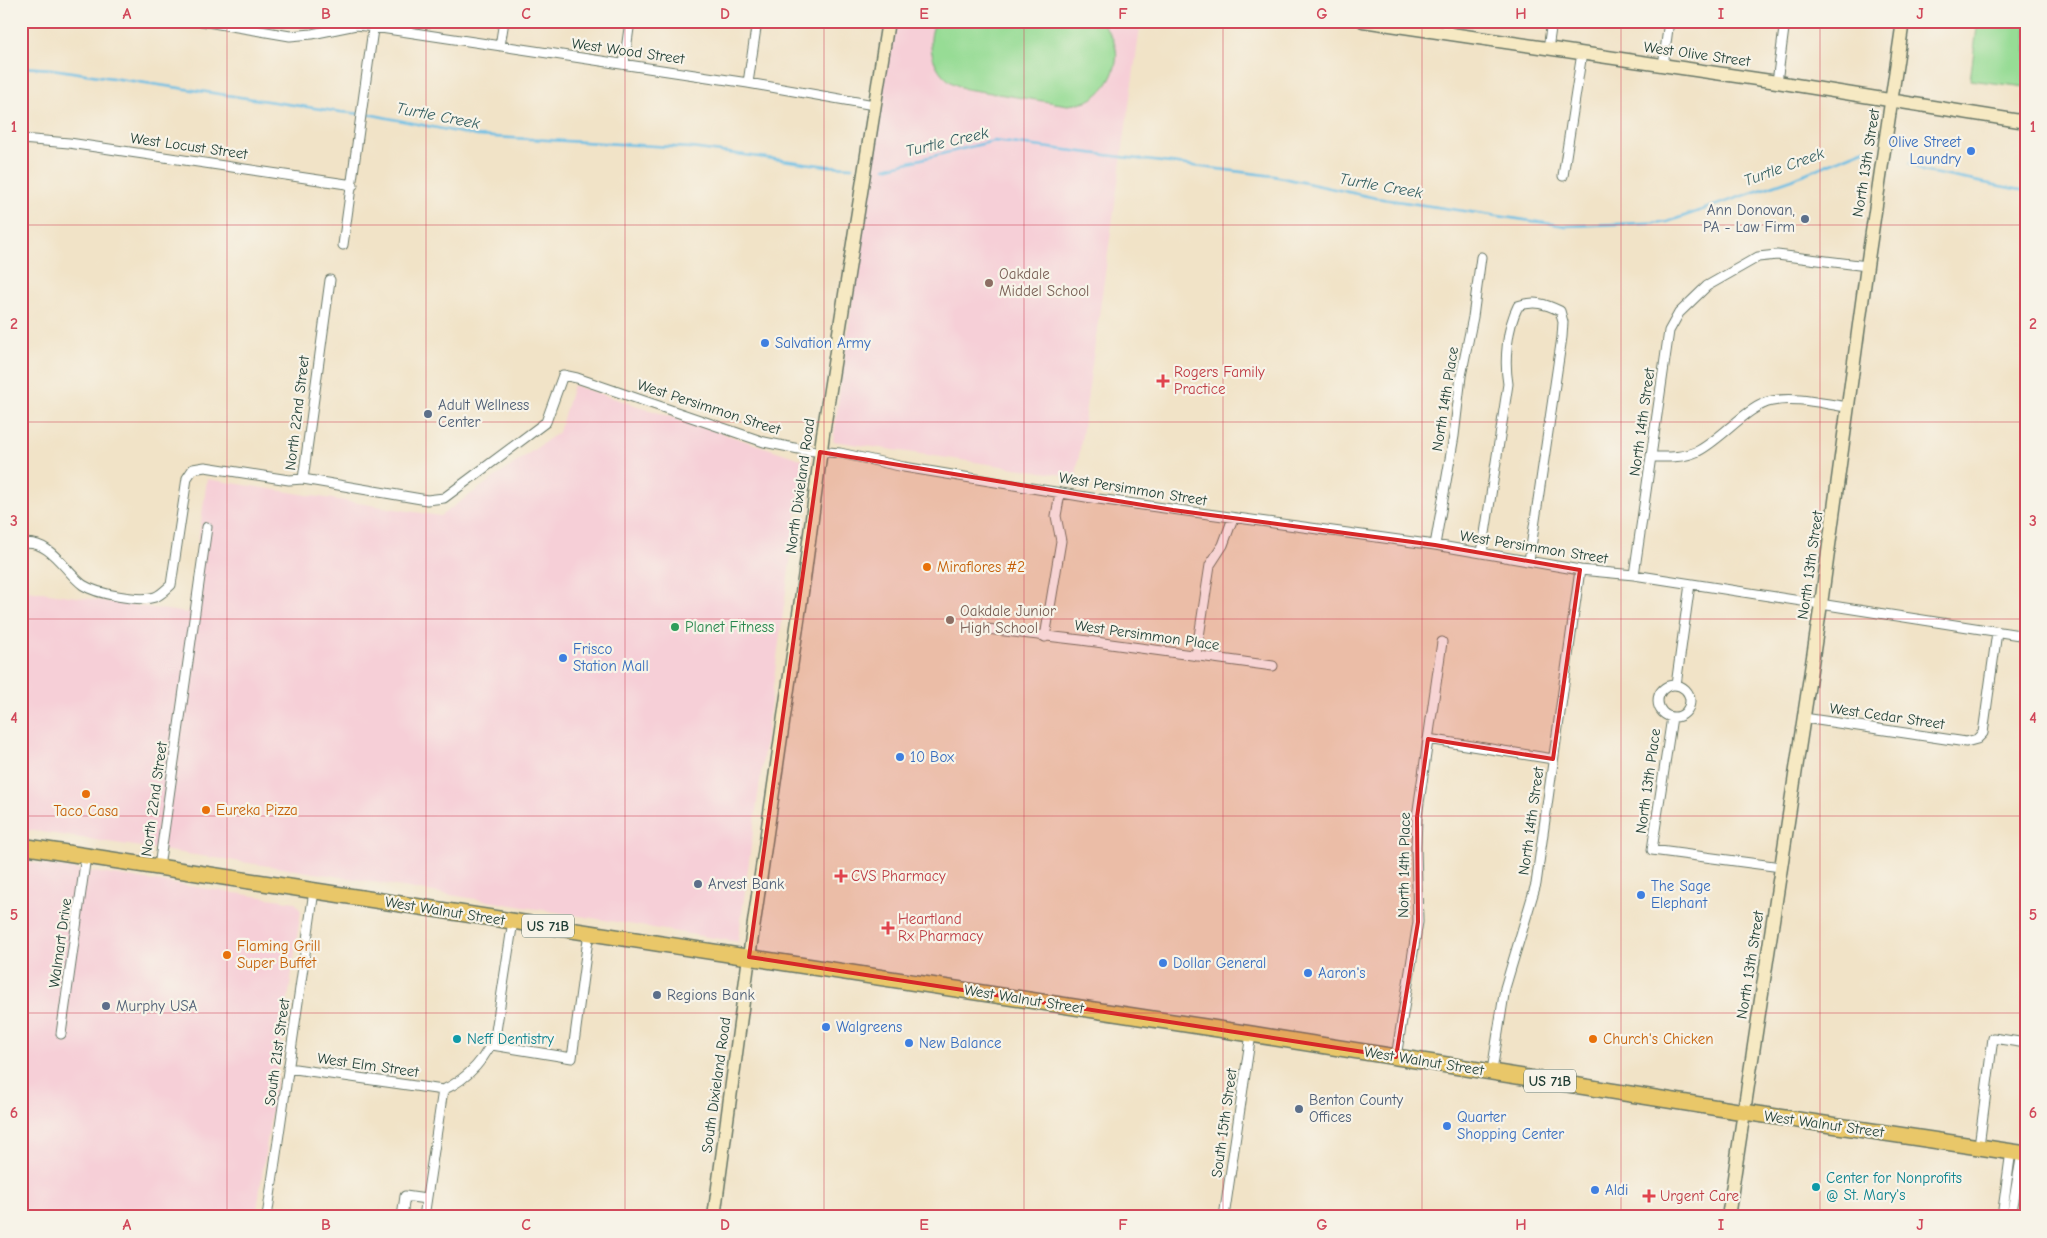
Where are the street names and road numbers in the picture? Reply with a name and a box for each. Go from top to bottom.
street label: West Wood Street [570,34,686,68]
street label: West Olive Street [1643,38,1752,70]
street label: North 13th Street [1849,107,1884,218]
street label: West Locust Street [129,129,249,163]
street label: North 14th Place [1428,345,1462,453]
street label: North 22nd Street [281,354,313,471]
street label: North 14th Street [1625,366,1659,477]
street label: West Persimmon Street [635,375,784,439]
street label: North Dixieland Road [782,417,818,555]
street label: West Persimmon Street [1058,468,1209,510]
street label: North 13th Street [1793,509,1827,620]
street label: West Persimmon Street [1459,526,1610,568]
street label: West Persimmon Place [1073,616,1221,654]
street label: West Cedar Street [1828,699,1946,733]
street label: North 13th Place [1632,727,1664,835]
street label: North 22nd Street [137,740,171,857]
street label: North 14th Street [1514,765,1548,876]
street label: North 14th Place [1394,811,1414,918]
street label: West Walnut Street [384,893,507,929]
street label: Walmart Drive [45,896,75,989]
street label: North 13th Street [1733,909,1768,1020]
road number: US 71B [522,914,574,938]
street label: West Walnut Street [963,981,1086,1017]
street label: South 21st Street [261,997,294,1107]
street label: South Dixieland Road [698,1016,734,1154]
street label: West Walnut Street [1363,1043,1486,1079]
street label: West Elm Street [316,1049,421,1081]
street label: South 15th Street [1207,1066,1241,1179]
road number: US 71B [1524,1070,1576,1092]
street label: West Walnut Street [1763,1107,1886,1141]

